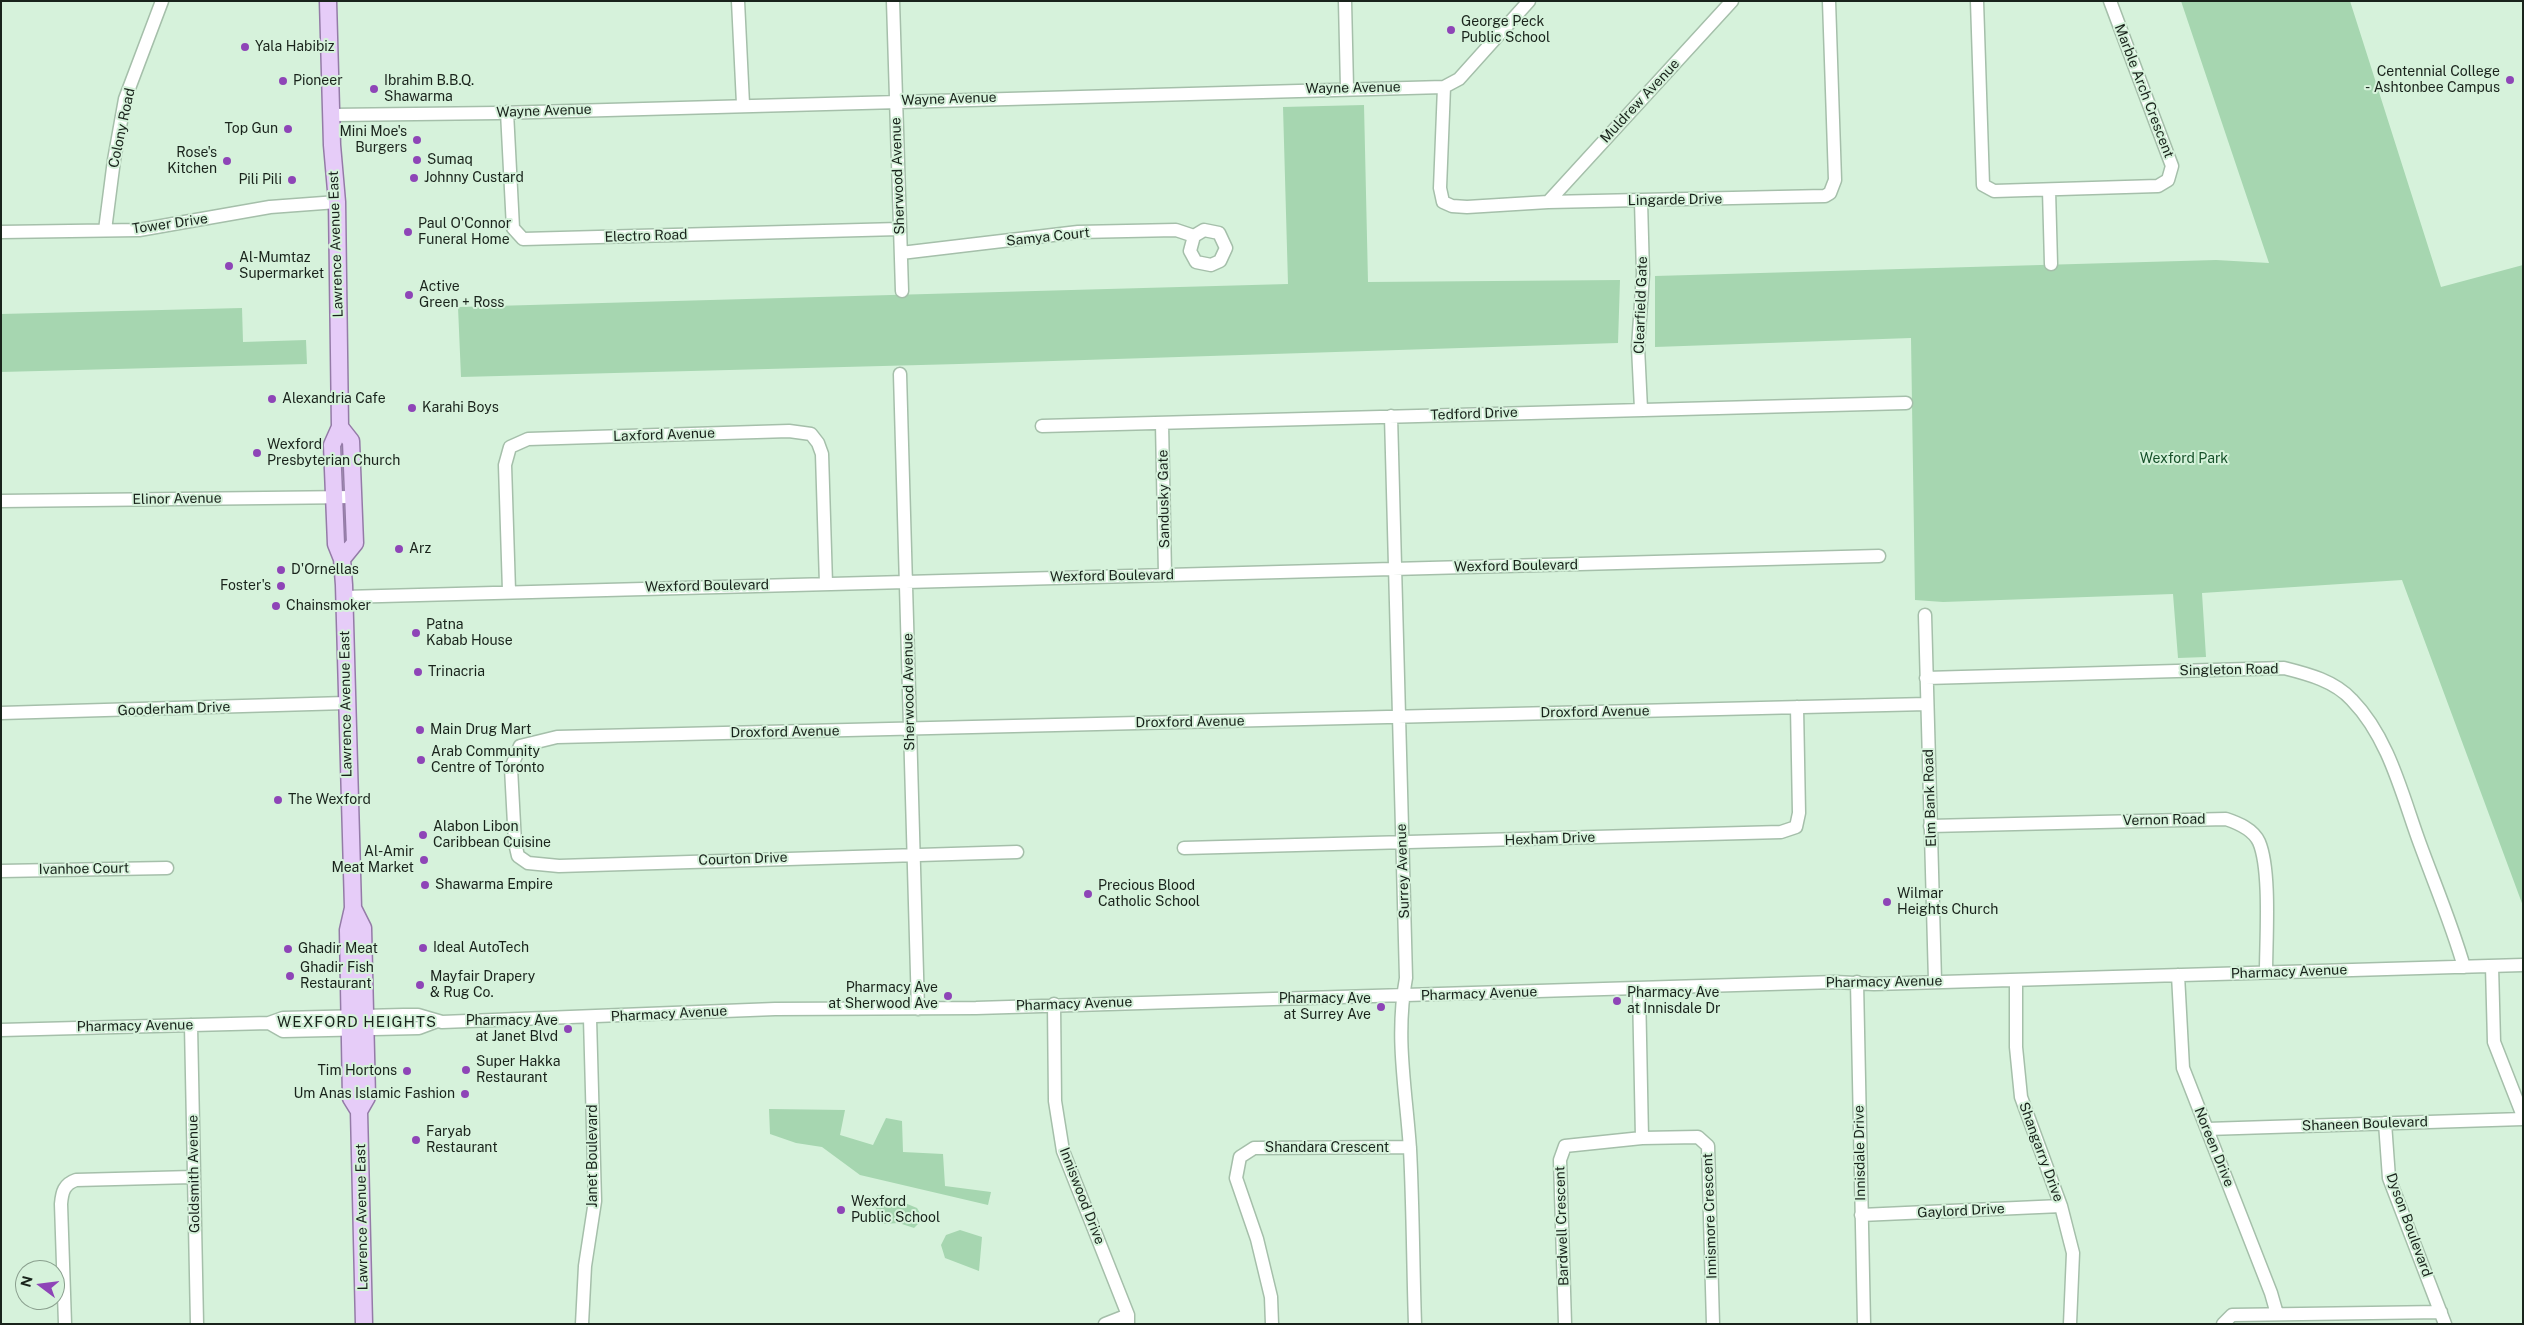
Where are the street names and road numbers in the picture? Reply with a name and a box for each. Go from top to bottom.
street label: Marble Arch Crescent [2111,22,2177,160]
street label: Muldrew Avenue [1597,56,1683,146]
street label: Wayne Avenue [1305,79,1401,97]
street label: Colony Road [105,87,139,169]
street label: Wayne Avenue [901,89,997,109]
street label: Wayne Avenue [496,101,592,121]
street label: Sherwood Avenue [888,117,908,235]
street label: Lawrence Avenue East [325,170,347,318]
street label: Lingarde Drive [1628,191,1722,209]
street label: Tower Drive [131,210,209,238]
street label: Samya Court [1005,224,1091,250]
street label: Electro Road [604,226,688,246]
street label: Clearfield Gate [1631,256,1651,354]
street label: Tedford Drive [1430,404,1518,424]
street label: Laxford Avenue [613,425,715,445]
street label: Sandusky Gate [1155,450,1173,548]
street label: Elinor Avenue [132,490,222,508]
street label: Wexford Boulevard [1454,557,1578,575]
street label: Wexford Boulevard [1050,567,1174,585]
street label: Wexford Boulevard [645,577,769,595]
street label: Lawrence Avenue East [336,631,356,777]
street label: Sherwood Avenue [900,633,918,751]
street label: Singleton Road [2179,661,2279,679]
street label: Gooderham Drive [117,699,231,719]
street label: Droxford Avenue [1540,703,1650,721]
street label: Droxford Avenue [1135,713,1245,731]
street label: Droxford Avenue [730,723,840,741]
street label: Elm Bank Road [1920,749,1940,847]
street label: Vernon Road [2122,811,2206,829]
street label: Surrey Avenue [1393,823,1413,919]
street label: Hexham Drive [1504,829,1596,849]
street label: Courton Drive [698,849,788,869]
street label: Ivanhoe Court [39,860,129,878]
street label: Pharmacy Avenue [2230,962,2348,982]
street label: Pharmacy Avenue [1826,973,1942,991]
street label: Pharmacy Avenue [1420,984,1538,1004]
street label: Pharmacy Avenue [1015,994,1133,1014]
street label: Pharmacy Avenue [610,1003,728,1025]
street label: Pharmacy Avenue [77,1017,193,1035]
street label: Shangarry Drive [2015,1100,2067,1204]
street label: Janet Boulevard [585,1104,601,1208]
street label: Innisdale Drive [1851,1105,1869,1201]
street label: Noreen Drive [2190,1105,2238,1189]
street label: Shaneen Boulevard [2302,1113,2428,1135]
street label: Goldsmith Avenue [185,1115,203,1233]
street label: Shandara Crescent [1265,1140,1389,1156]
street label: Lawrence Avenue East [352,1144,372,1290]
street label: Inniswood Drive [1056,1145,1108,1247]
street label: Innismore Crescent [1699,1153,1721,1279]
street label: Bardwell Crescent [1552,1166,1572,1286]
street label: Dyson Boulevard [2382,1171,2436,1279]
street label: Gaylord Drive [1917,1200,2005,1222]

